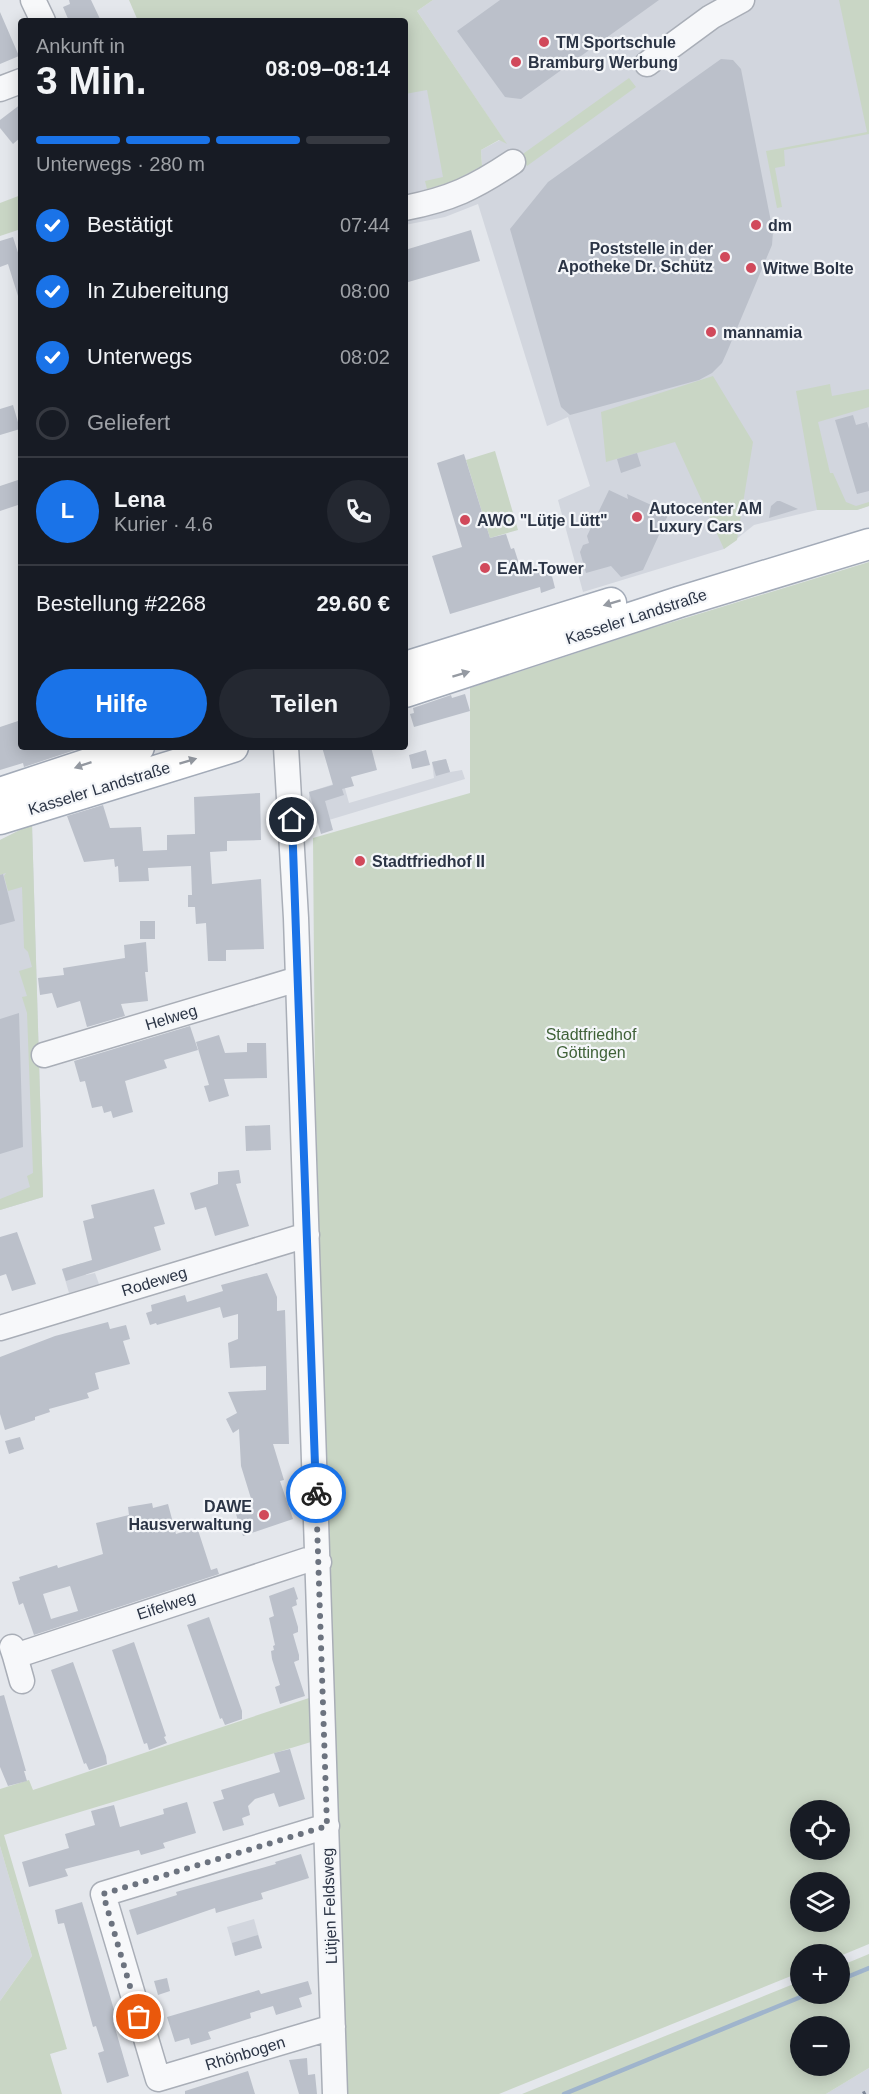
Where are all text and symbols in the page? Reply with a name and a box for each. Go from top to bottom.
place label: TM Sportschule [556,34,676,51]
text: Ankunft in [36,35,125,57]
marker: TM Sportschule [537,35,551,49]
place label: Bramburg Werbung [528,54,678,71]
marker: Bramburg Werbung [509,55,523,69]
text: 08:09–08:14 [265,56,390,81]
text: 3 Min. [36,59,147,102]
text: Unterwegs · 280 m [36,153,205,175]
icon: check [36,209,69,242]
text: Bestätigt [87,212,173,237]
text: 07:44 [340,214,390,236]
place label: dm [768,217,792,234]
marker: dm [749,218,763,232]
place label: Poststelle in der Apotheke Dr. Schütz [557,240,713,275]
marker: Poststelle in der Apotheke Dr. Schütz [718,250,732,264]
place label: Witwe Bolte [763,260,854,277]
marker: Witwe Bolte [744,261,758,275]
icon: check [36,275,69,308]
text: In Zubereitung [87,278,229,303]
text: 08:00 [340,280,390,302]
place label: mannamia [723,324,802,341]
marker: mannamia [704,325,718,339]
icon: check [36,341,69,374]
text: Unterwegs [87,344,192,369]
text: 08:02 [340,346,390,368]
text: Geliefert [87,410,170,435]
button: phone [327,480,390,543]
text: Lena [114,487,165,512]
text: L [61,498,74,523]
place label: Autocenter AM Luxury Cars [649,500,762,535]
marker: Autocenter AM Luxury Cars [630,510,644,524]
place label: AWO "Lütje Lütt" [477,512,608,529]
text: Kurier · 4.6 [114,513,213,535]
marker: AWO "Lütje Lütt" [458,513,472,527]
place label: EAM-Tower [497,560,584,577]
marker: EAM-Tower [478,561,492,575]
street label: Kasseler Landstraße [563,586,709,647]
text: Bestellung #2268 [36,591,206,616]
text: 29.60 € [317,591,390,616]
one-way arrow [603,598,621,608]
button: Hilfe [36,669,207,738]
button: Teilen [219,669,390,738]
one-way arrow [452,669,470,679]
one-way arrow [179,756,197,765]
street label: Kasseler Landstraße [26,759,172,818]
one-way arrow [74,760,92,770]
pin [266,794,317,845]
icon: home [275,803,308,836]
place label: Stadtfriedhof II [372,853,485,870]
marker: Stadtfriedhof II [353,854,367,868]
street label: Helweg [143,1002,199,1033]
park label: Stadtfriedhof Göttingen [546,1026,637,1061]
street label: Rodeweg [119,1263,189,1299]
courier [286,1463,346,1523]
icon: bike [300,1477,333,1510]
place label: DAWE Hausverwaltung [128,1498,252,1533]
marker: DAWE Hausverwaltung [257,1508,271,1522]
street label: Eifelweg [135,1588,198,1623]
map controls [790,1800,850,2076]
button: locate [790,1800,850,1860]
street label: Lütjen Feldsweg [319,1847,340,1965]
button: layers [790,1872,850,1932]
button: + [790,1944,850,2004]
pin [113,1991,164,2042]
icon: bag [122,2000,155,2033]
button: − [790,2016,850,2076]
street label: Rhönbogen [203,2033,287,2074]

